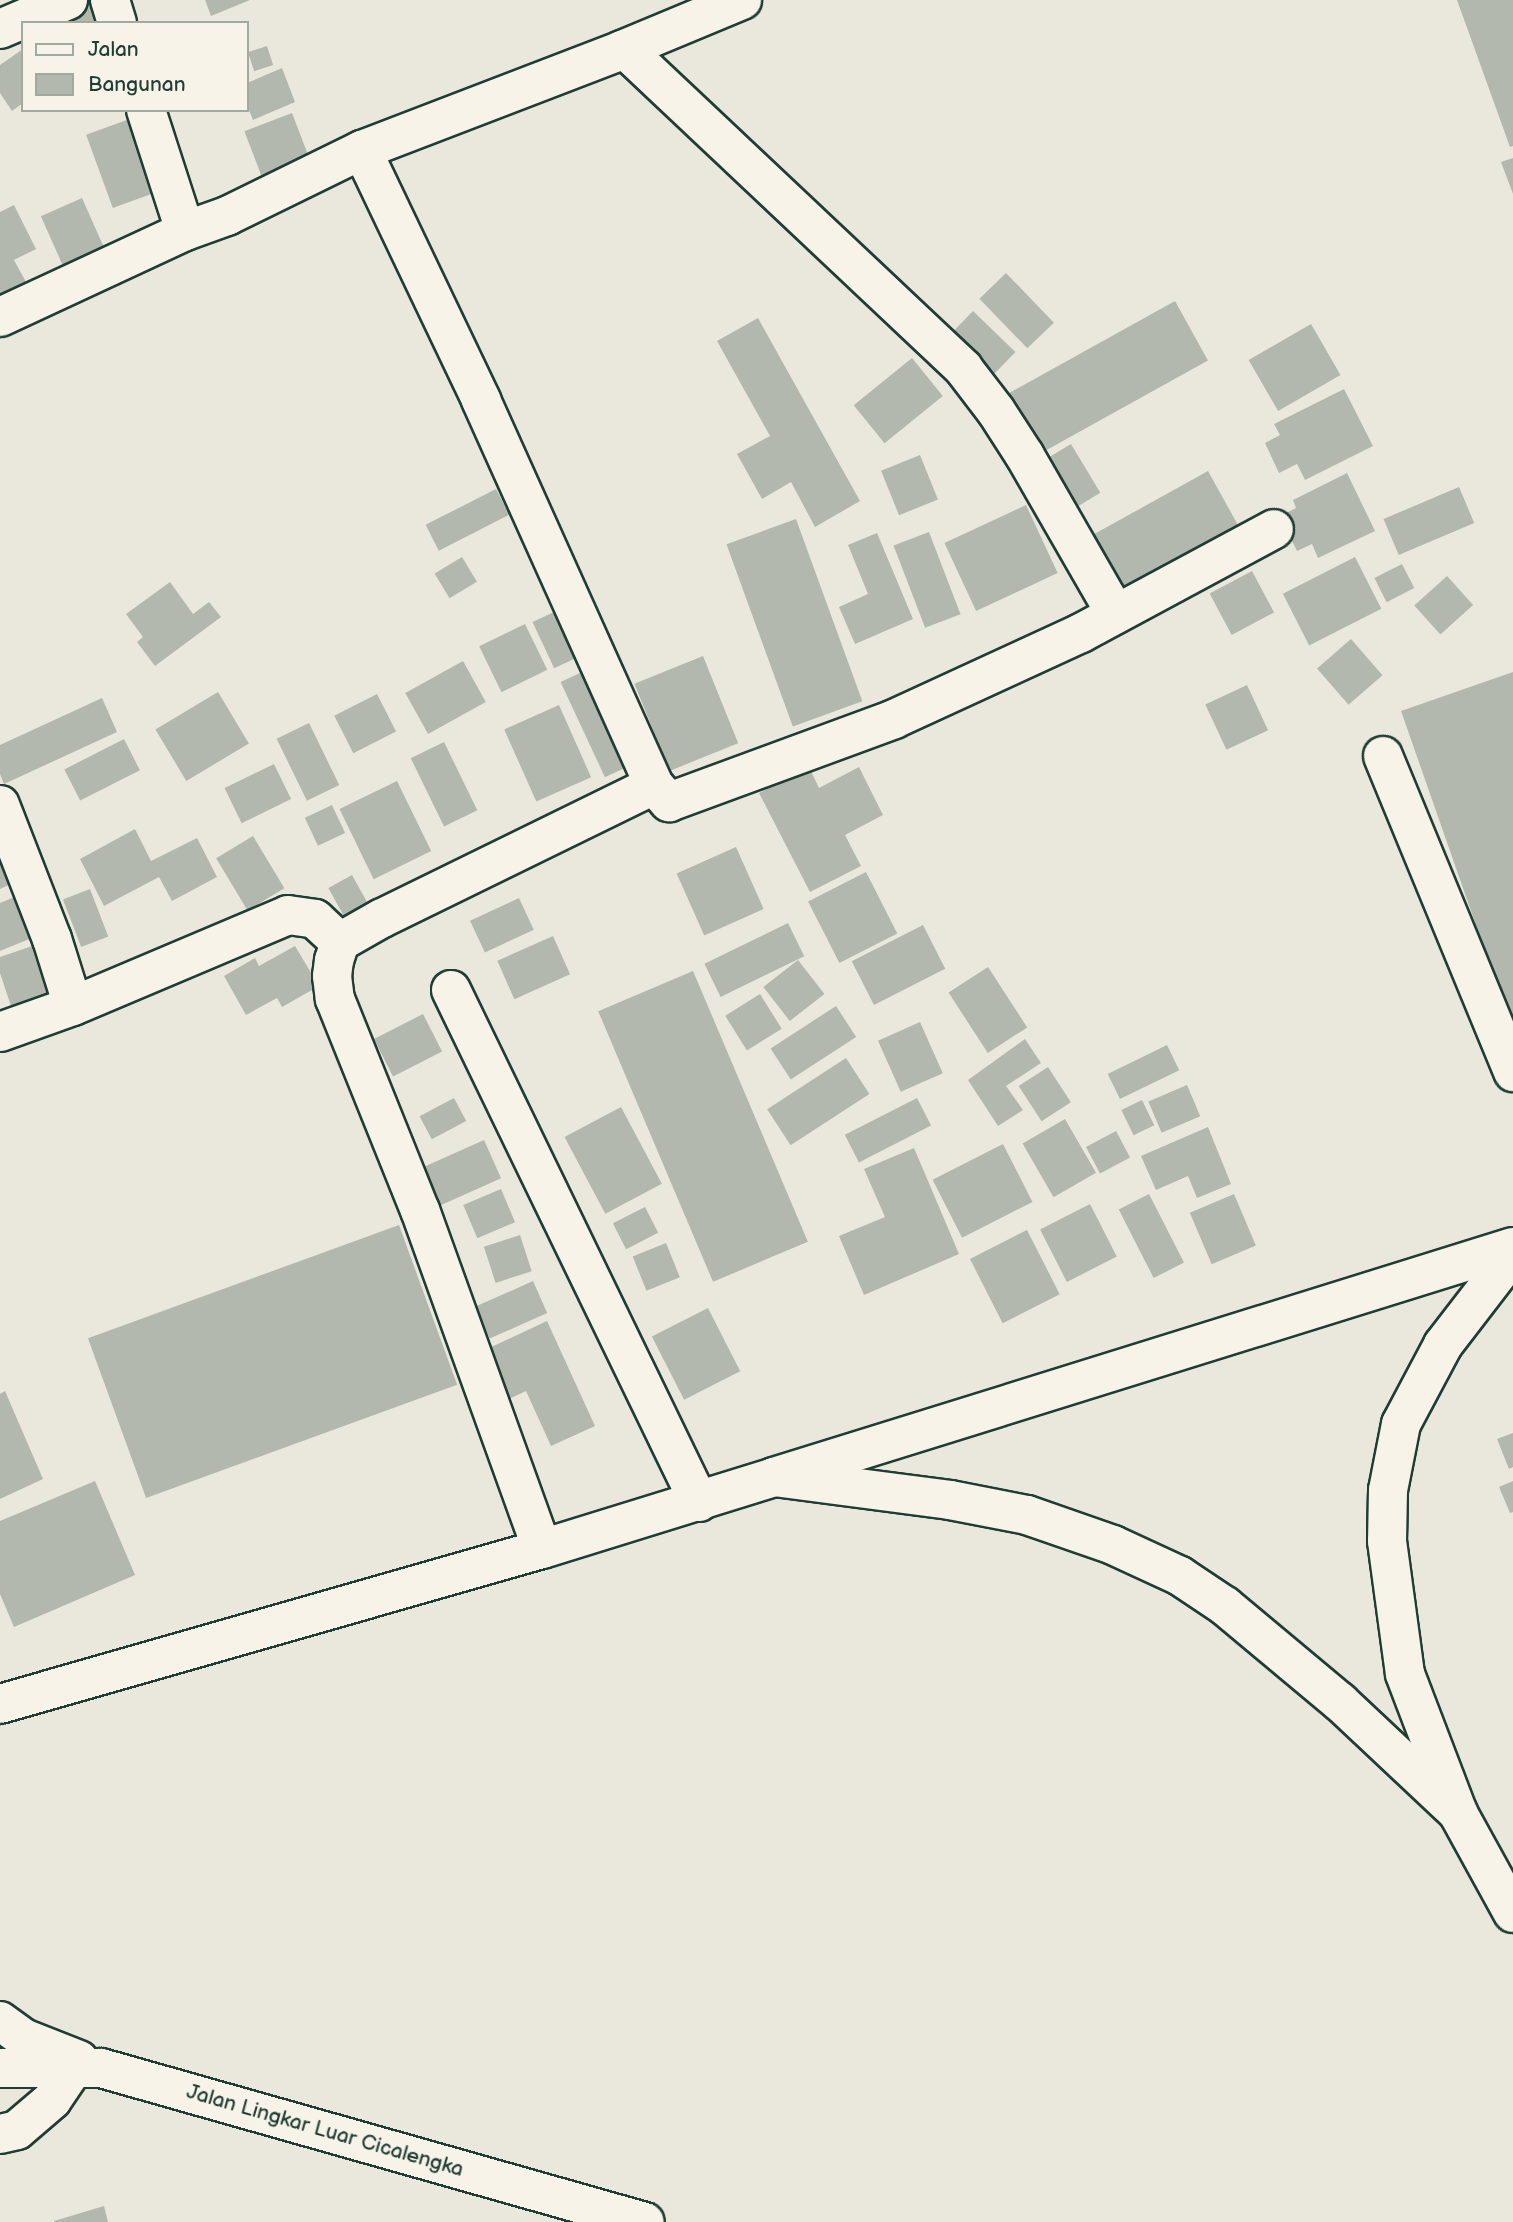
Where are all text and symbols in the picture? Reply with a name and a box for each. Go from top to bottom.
legend [21,21,248,112]
text: Jalan [88,37,139,62]
text: Bangunan [88,72,186,97]
street label: Jalan Lingkar Luar Cicalengka [184,2079,466,2183]

